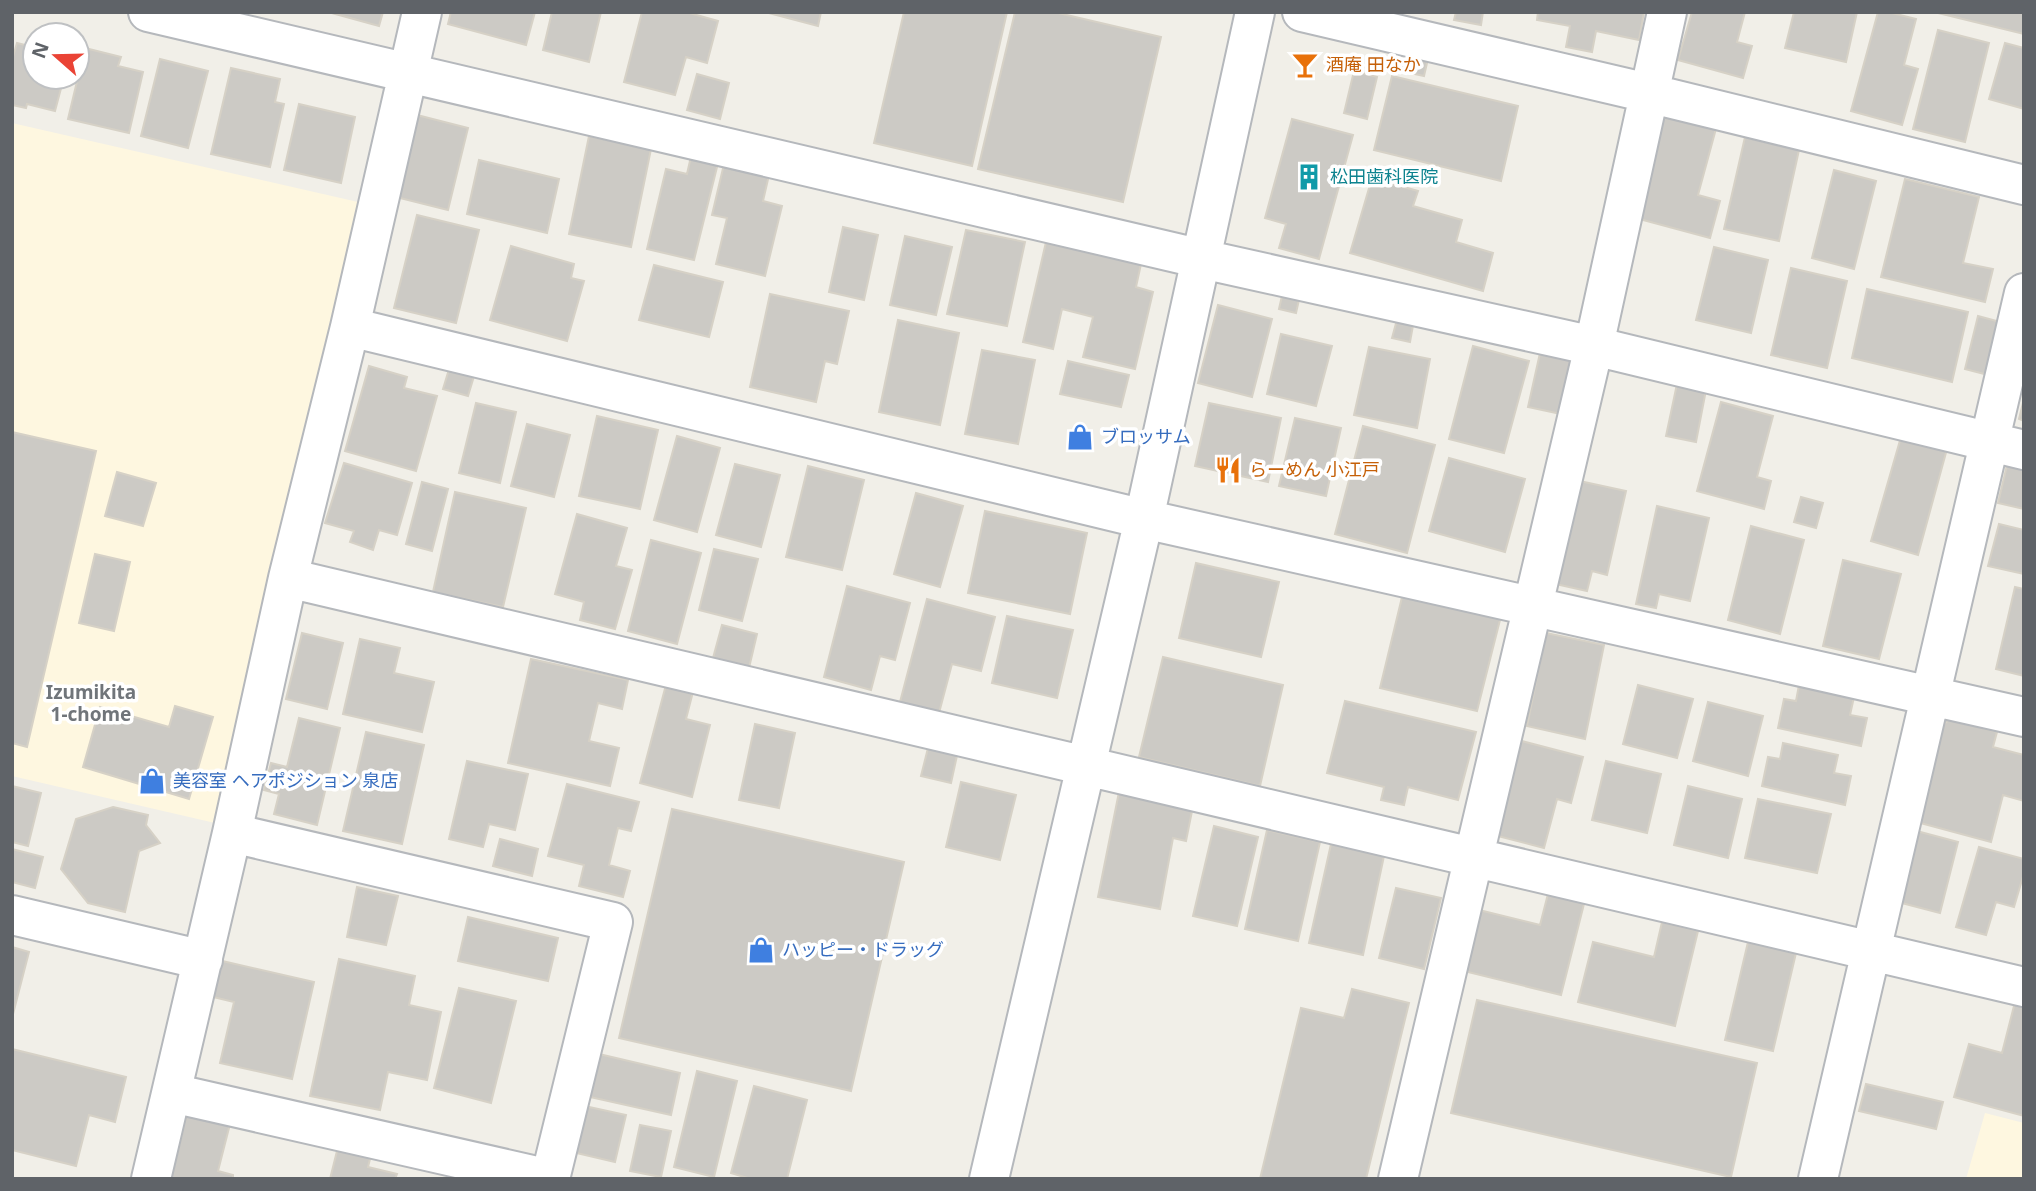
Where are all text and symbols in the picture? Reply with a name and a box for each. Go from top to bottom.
north arrow [21,21,91,91]
text: N [25,38,55,62]
bar icon: 酒庵 田なか [1290,50,1320,80]
place label: 酒庵 田なか [1326,52,1421,76]
building icon: 松田歯科医院 [1294,162,1324,192]
place label: 松田歯科医院 [1330,164,1438,188]
shop icon: ブロッサム [1065,422,1095,452]
place label: ブロッサム [1101,424,1191,448]
restaurant icon: らーめん 小江戸 [1213,455,1243,485]
place label: らーめん 小江戸 [1249,457,1380,481]
district label: Izumikita 1-chome [46,679,136,727]
shop icon: 美容室 ヘアポジション 泉店 [137,766,167,796]
place label: 美容室 ヘアポジション 泉店 [173,768,398,792]
shop icon: ハッピー・ドラッグ [746,935,776,965]
place label: ハッピー・ドラッグ [782,937,944,961]

